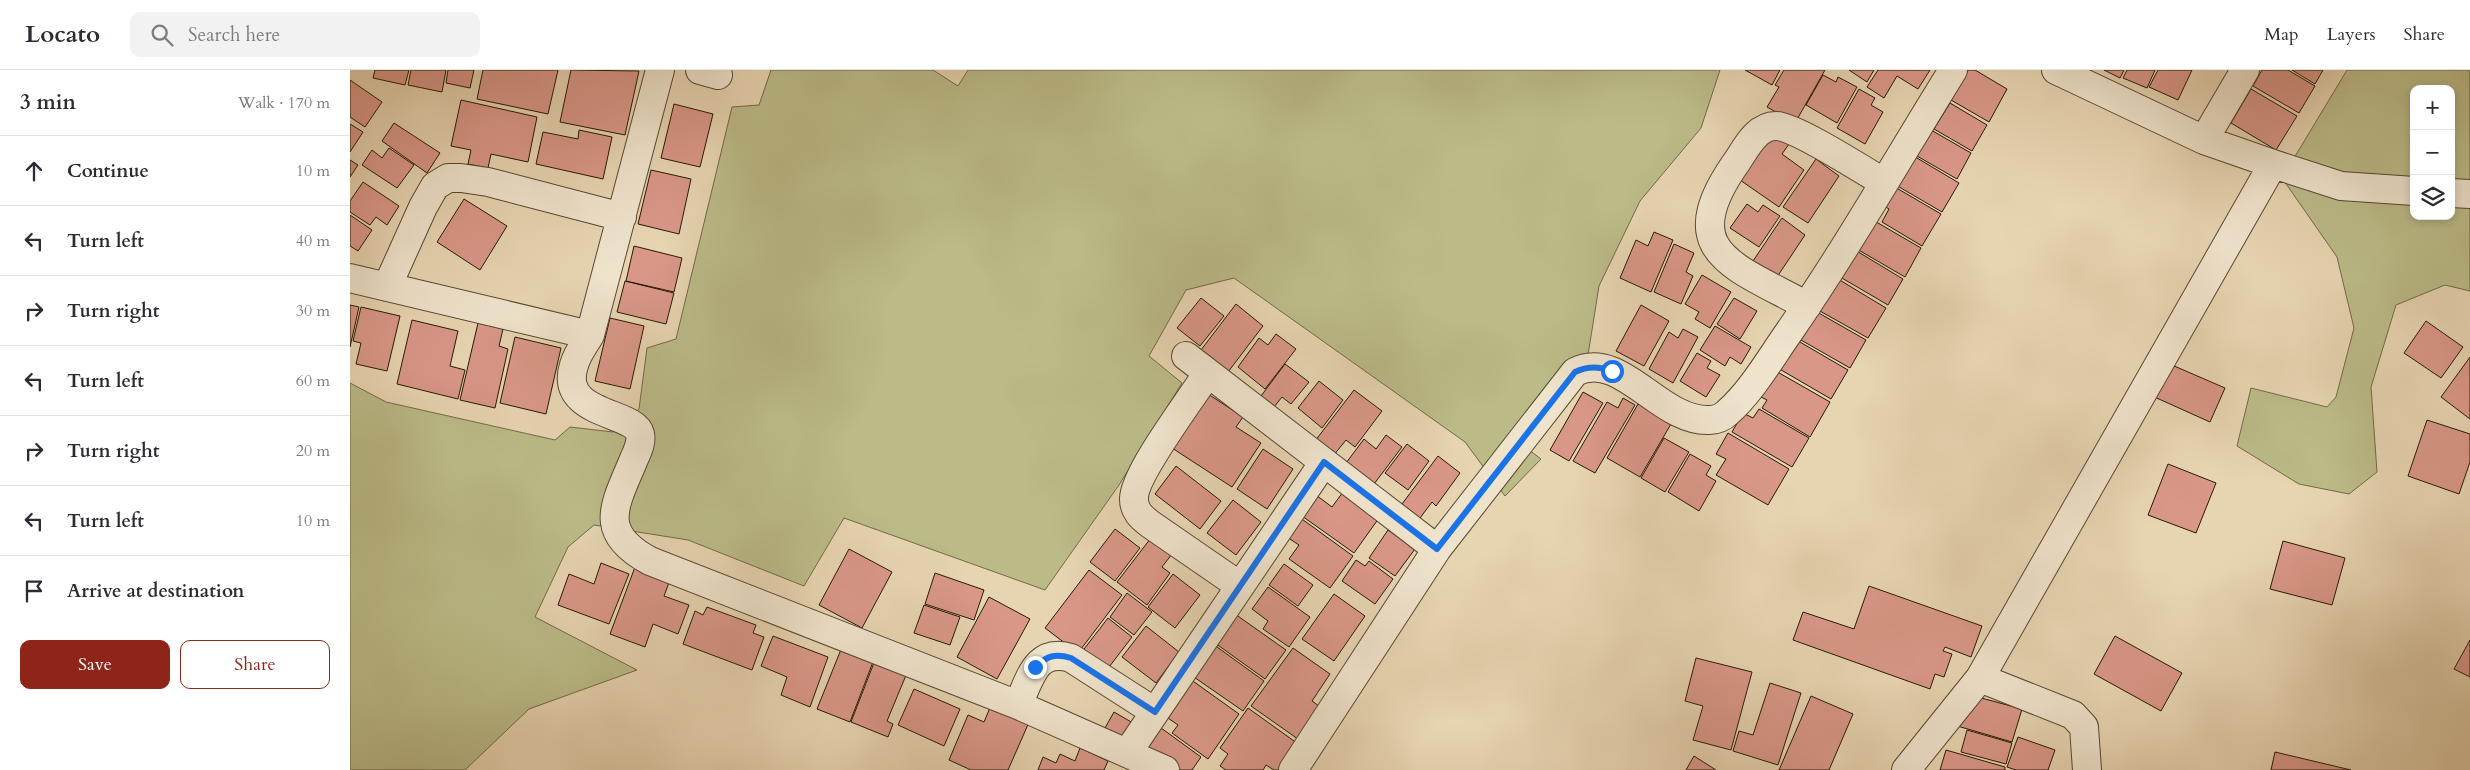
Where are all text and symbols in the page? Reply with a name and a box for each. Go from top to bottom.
search box [130,12,480,57]
text: Locato [25,18,100,51]
icon: search [148,21,176,49]
text: Search here [188,22,280,48]
text: Map [2264,22,2299,47]
text: Layers [2327,22,2376,47]
text: Share [2404,22,2445,47]
map controls [2410,85,2455,220]
button: + [2410,85,2455,130]
text: 3 min [20,88,76,117]
text: Walk · 170 m [238,92,330,114]
button: − [2410,130,2455,175]
icon: ahead [20,157,48,185]
text: Continue [67,158,149,184]
text: 10 m [296,160,330,182]
button: layers [2410,175,2455,220]
icon: left [20,227,48,255]
text: Turn left [67,228,144,254]
text: 40 m [296,230,330,252]
icon: right [20,297,48,325]
text: Turn right [67,298,159,324]
text: 30 m [296,300,330,322]
route start [1601,360,1624,383]
icon: left [20,367,48,395]
text: Turn left [67,368,144,394]
text: 60 m [296,370,330,392]
icon: right [20,437,48,465]
text: Turn right [67,438,159,464]
text: 20 m [296,440,330,462]
icon: left [20,507,48,535]
text: Turn left [67,508,144,534]
text: 10 m [296,510,330,532]
icon: arrive [20,577,48,605]
text: Arrive at destination [67,578,244,604]
button: Save [20,640,170,689]
button: Share [180,640,330,689]
route end [1024,656,1047,679]

